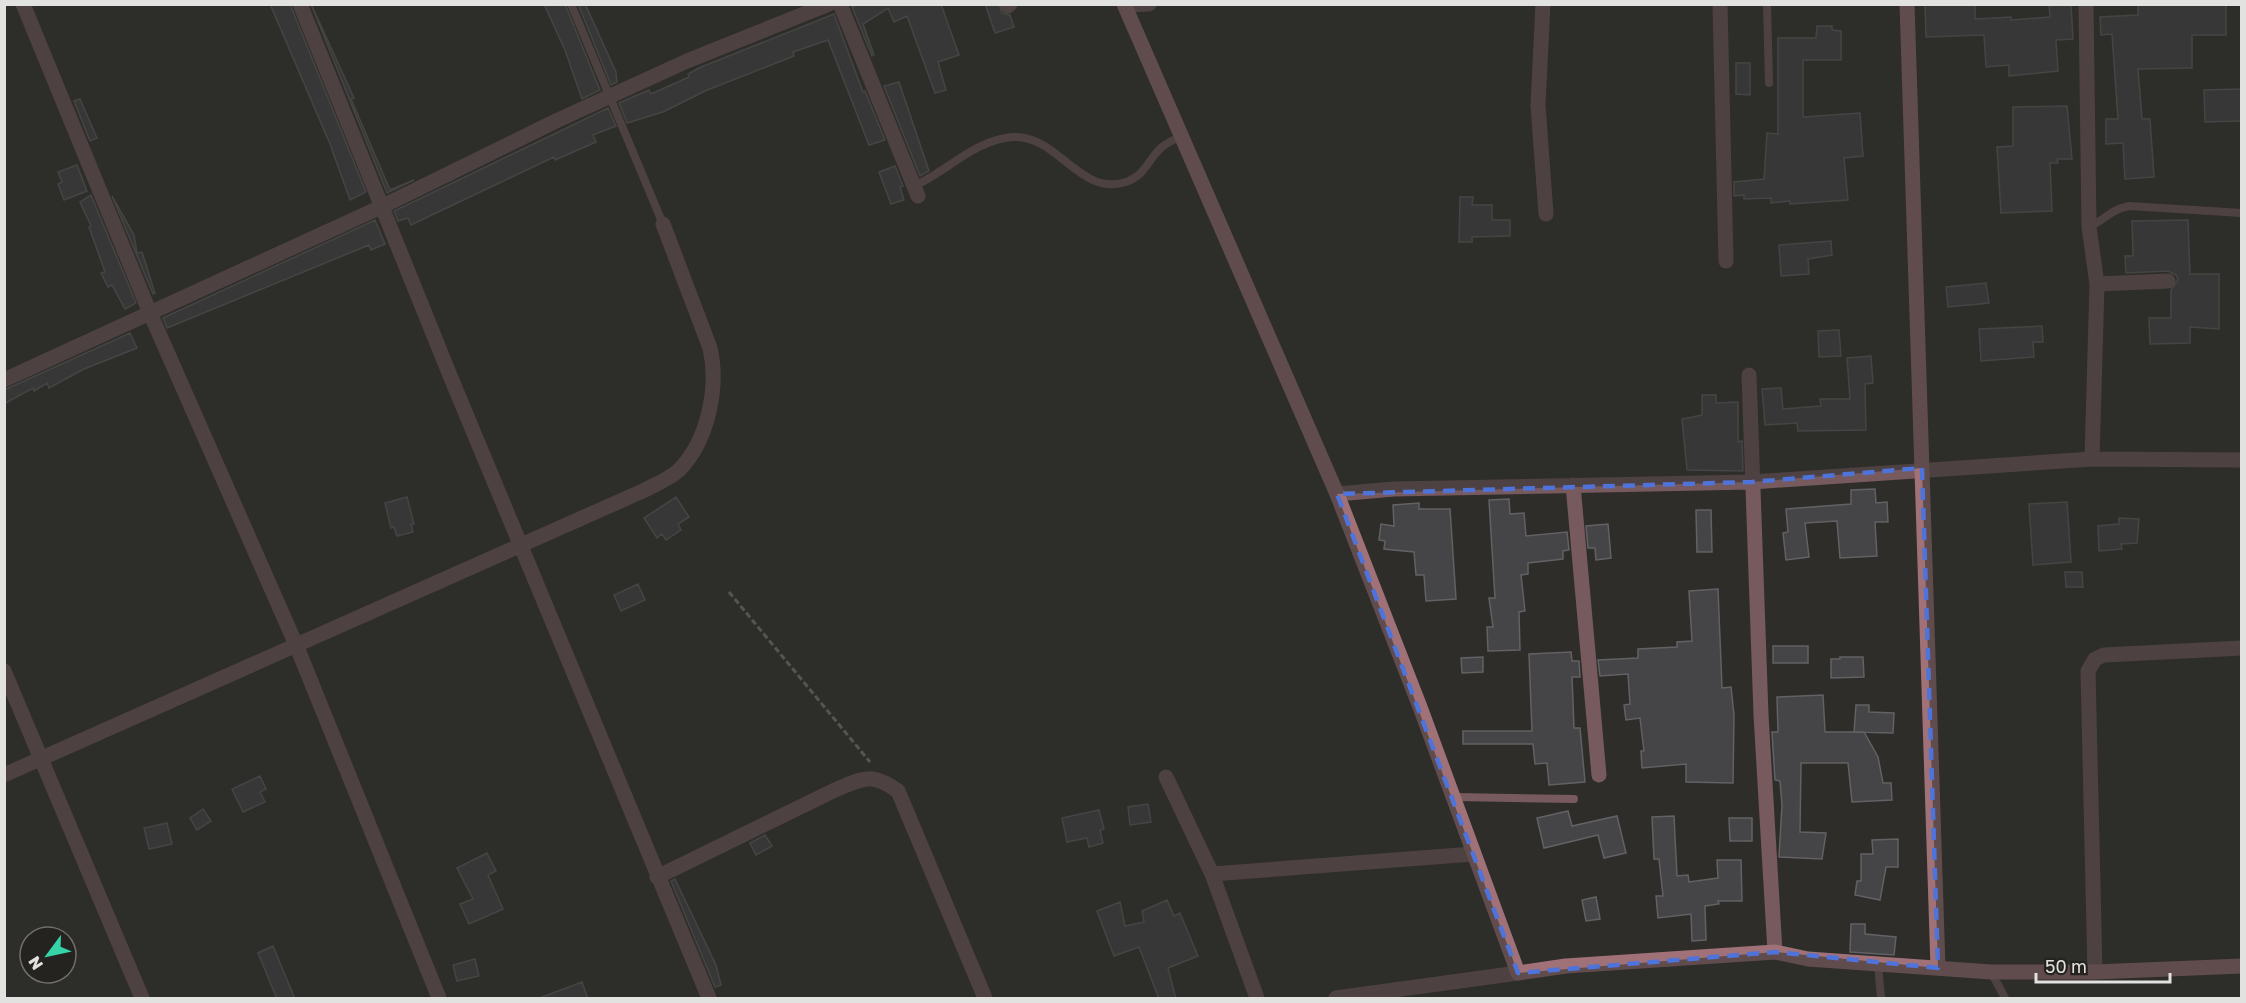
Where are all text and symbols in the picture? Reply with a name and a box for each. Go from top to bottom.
north arrow [18,925,78,985]
scale bar [2036,946,2170,984]
text: N [24,953,47,974]
text: 50 m [2045,955,2087,977]

